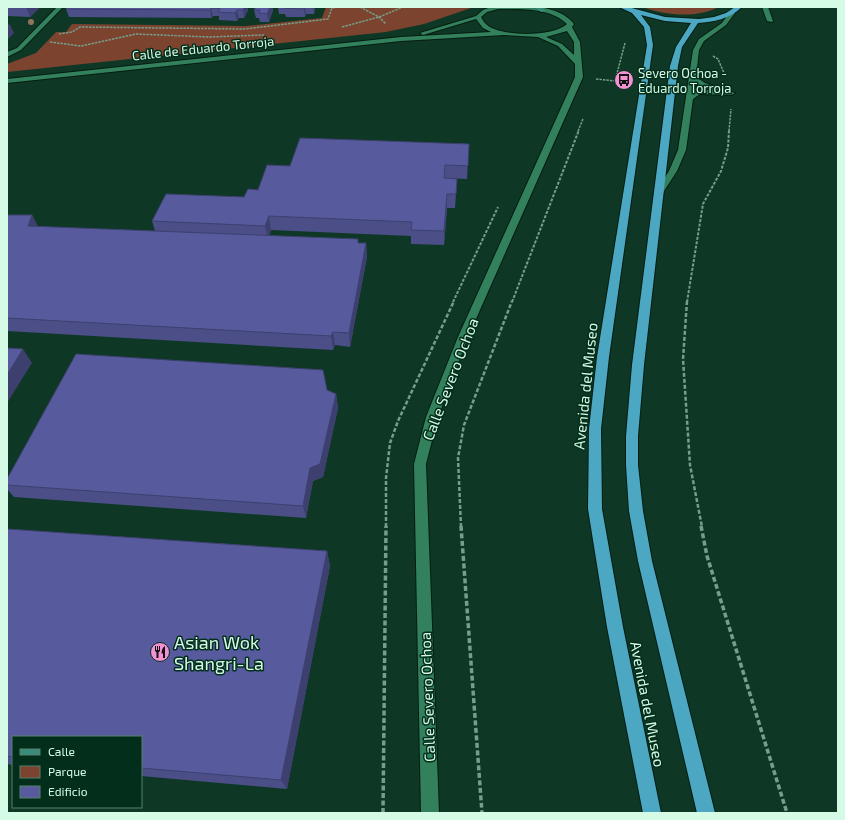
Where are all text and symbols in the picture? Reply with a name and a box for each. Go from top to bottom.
street label: Calle de Eduardo Torroja [131,33,275,63]
place label: Severo Ochoa - Eduardo Torroja [638,65,731,96]
bus stop icon: Severo Ochoa - Eduardo Torroja [613,69,635,91]
street label: Calle Severo Ochoa [418,315,482,443]
street label: Avenida del Museo [569,322,601,450]
place label: Asian Wok Shangri-La [174,631,264,674]
street label: Calle Severo Ochoa [416,632,438,762]
street label: Avenida del Museo [627,640,669,768]
restaurant icon: Asian Wok Shangri-La [149,641,171,663]
legend [12,736,142,808]
text: Calle [48,744,75,758]
text: Parque [48,764,86,778]
text: Edificio [48,784,88,798]

